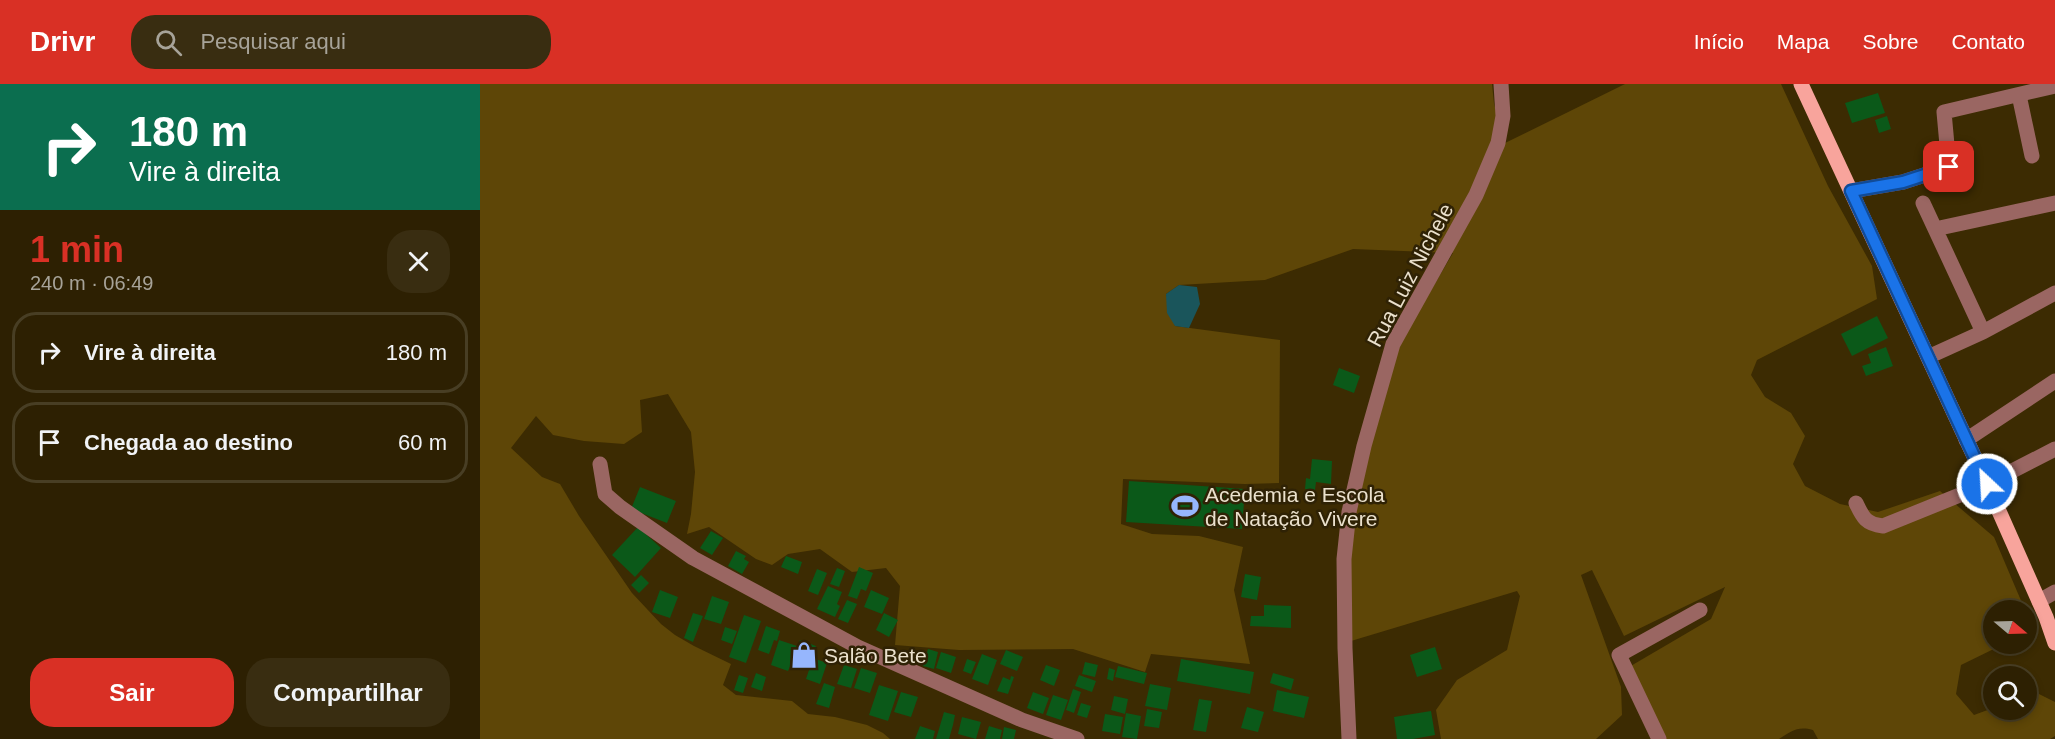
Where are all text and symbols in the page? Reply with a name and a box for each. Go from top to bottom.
search box [131,15,551,69]
text: Drivr [30,26,95,57]
icon: search [152,26,185,59]
text: Pesquisar aqui [200,29,346,54]
text: Início [1694,30,1744,53]
text: Mapa [1777,30,1829,53]
text: Sobre [1862,30,1918,53]
text: Contato [1951,30,2025,53]
icon: right [30,108,108,186]
text: 180 m [129,108,248,155]
pin [1923,141,1974,192]
icon: arrive [1932,150,1965,183]
text: Vire à direita [129,157,280,187]
street label: Rua Luiz Nichele [1363,200,1457,350]
text: 1 min [30,229,124,270]
button: close [387,230,450,293]
text: 240 m · 06:49 [30,272,153,294]
icon: right [33,336,66,369]
text: Vire à direita [84,340,216,365]
text: 180 m [386,340,447,365]
icon: arrive [33,426,66,459]
text: Chegada ao destino [84,430,293,455]
text: 60 m [398,430,447,455]
position arrow [1955,452,2019,516]
place label: Acedemia e Escola de Natação Vivere [1205,483,1385,530]
sports icon: Acedemia e Escola de Natação Vivere [1170,491,1200,521]
north arrow [1983,600,2037,654]
map controls [1983,600,2037,720]
shop icon: Salão Bete [789,640,819,670]
place label: Salão Bete [824,644,927,667]
button: Sair [30,658,234,727]
button: Compartilhar [246,658,450,727]
button: search [1983,666,2037,720]

